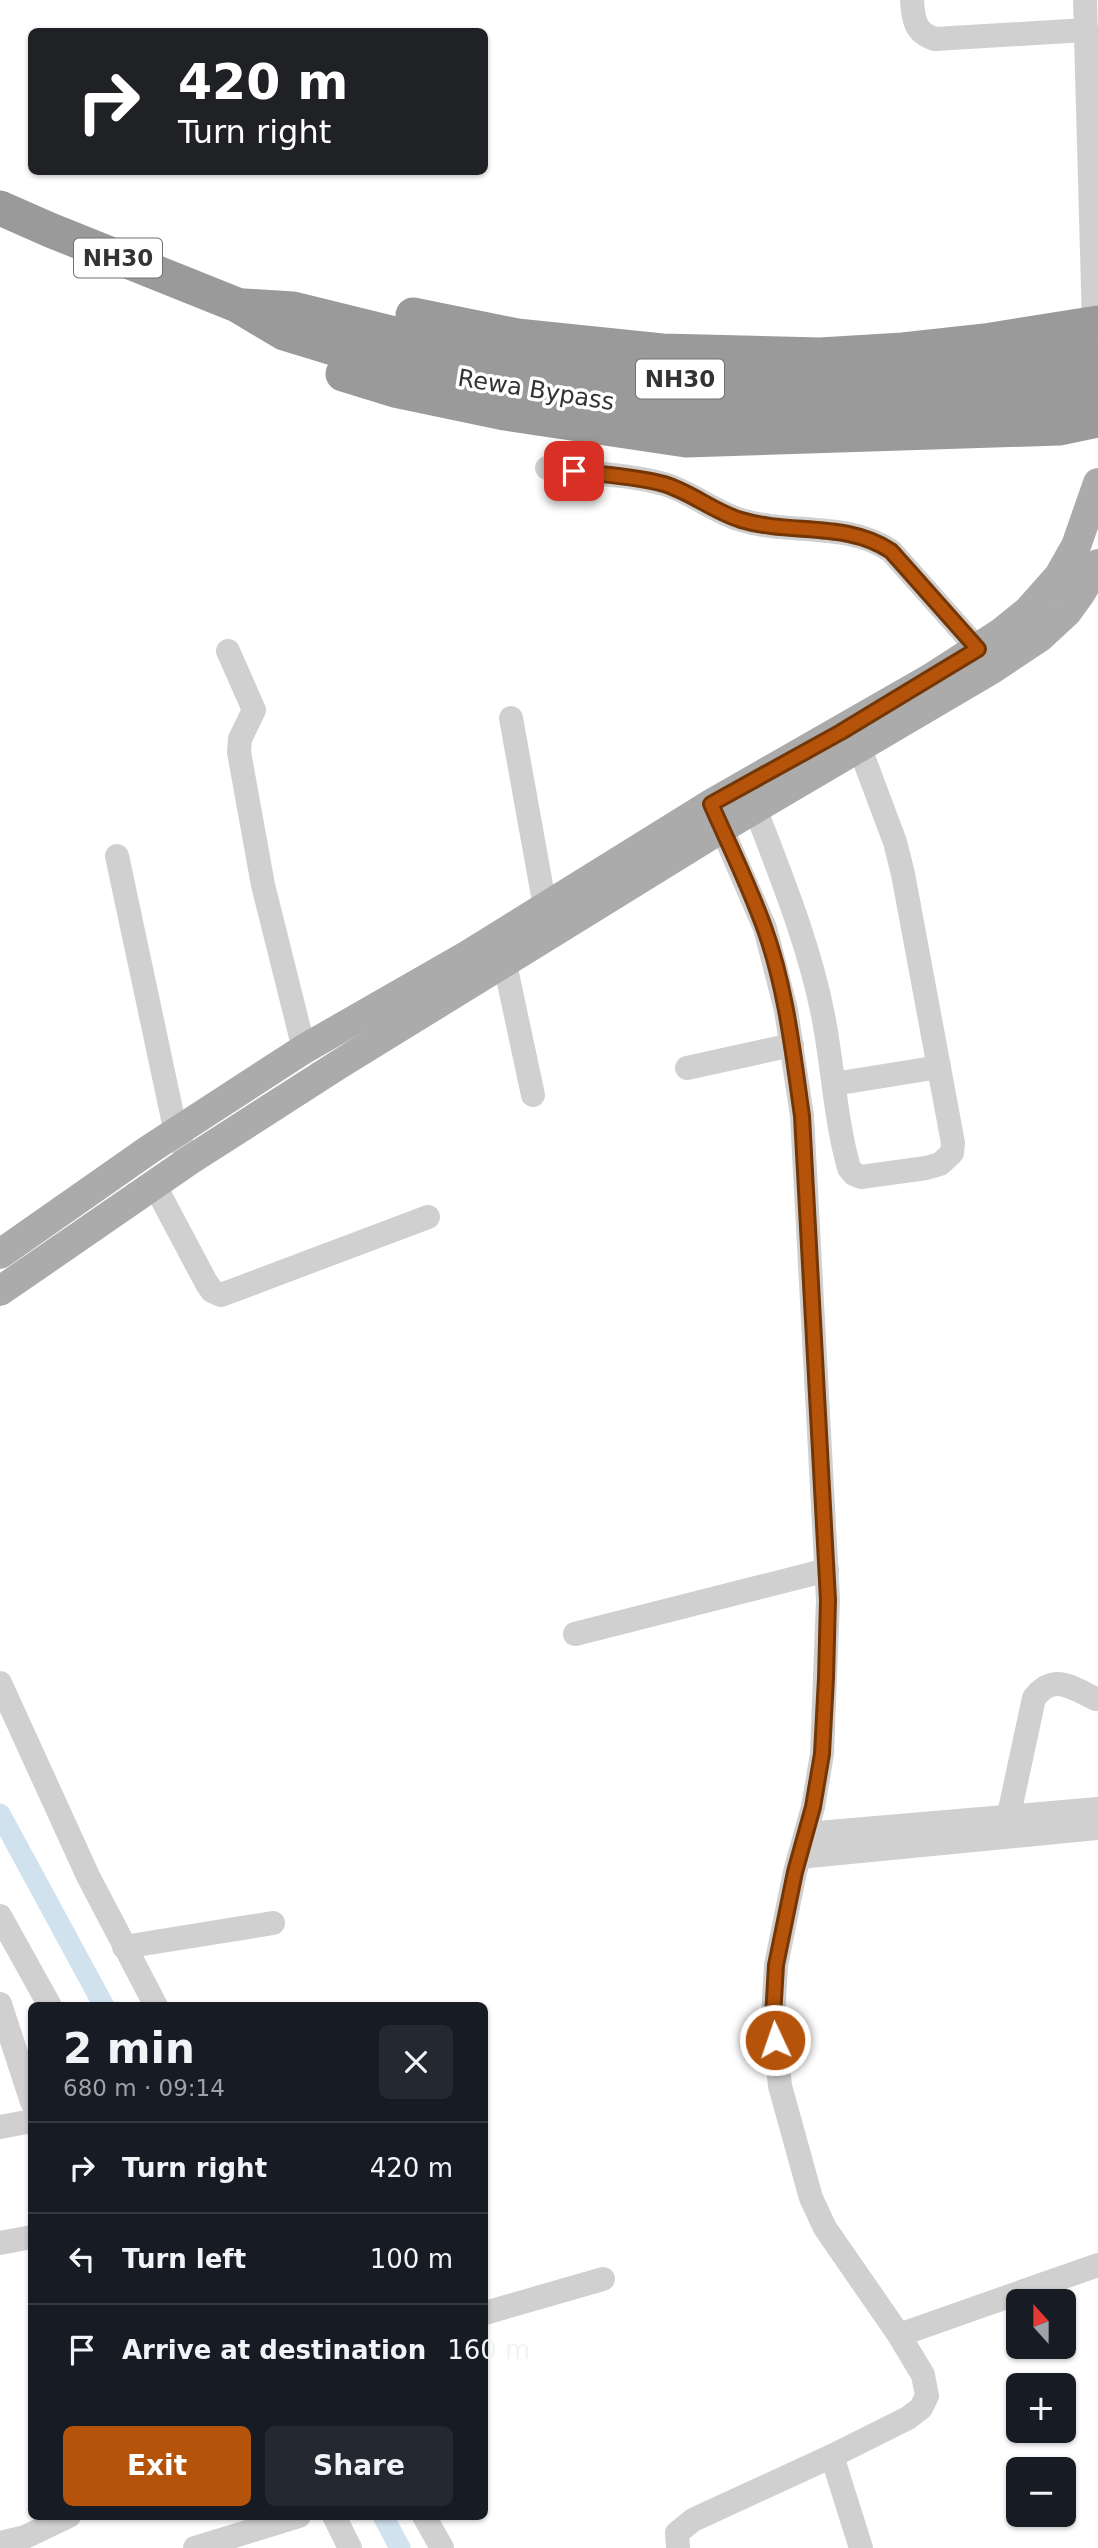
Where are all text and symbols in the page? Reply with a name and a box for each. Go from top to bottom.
text: 420 m [178,54,348,111]
icon: right [63,56,154,147]
text: Turn right [178,113,331,151]
road number: NH30 [74,238,162,278]
road number: NH30 [636,360,724,398]
street label: Rewa Bypass [456,364,616,416]
pin [544,441,604,501]
icon: arrive [555,452,593,490]
position arrow [738,2003,812,2077]
text: 2 min [63,2024,195,2073]
button: close [379,2025,453,2099]
text: 680 m · 09:14 [63,2075,225,2101]
icon: right [63,2149,101,2187]
text: Turn right [122,2153,267,2183]
text: 420 m [370,2153,453,2183]
icon: left [63,2240,101,2278]
text: Turn left [122,2244,246,2274]
text: 100 m [370,2244,453,2274]
north arrow [1006,2289,1076,2359]
map controls [1006,2289,1076,2527]
icon: arrive [63,2331,101,2369]
text: Arrive at destination [122,2335,426,2365]
text: 160 m [447,2335,530,2365]
button: + [1006,2373,1076,2443]
button: Exit [63,2426,251,2506]
button: Share [265,2426,453,2506]
button: − [1006,2457,1076,2527]

